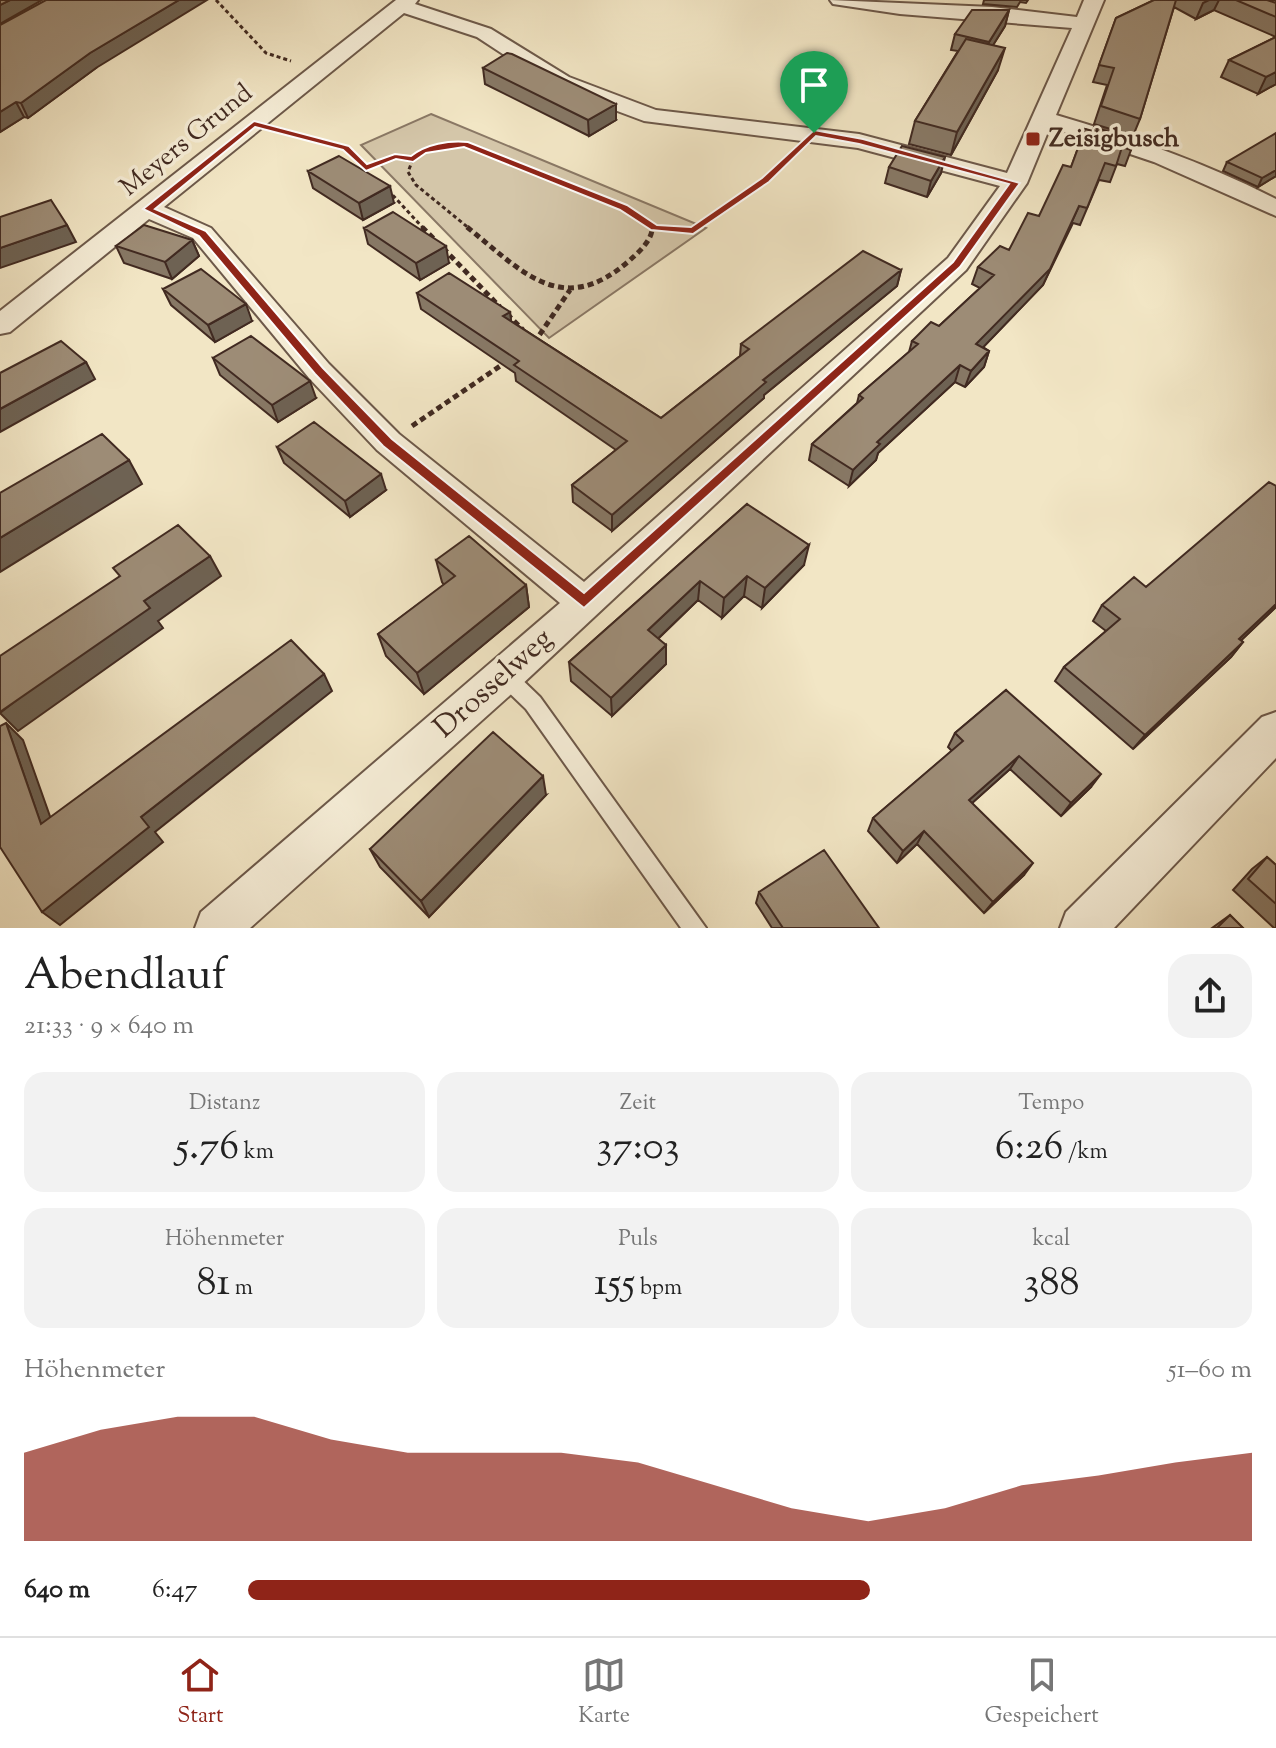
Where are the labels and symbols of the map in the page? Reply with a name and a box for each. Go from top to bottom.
pin [780,51,848,133]
street label: Meyers Grund [113,76,261,206]
place label: Zeisigbusch [1049,121,1180,158]
marker: Zeisigbusch [1024,130,1042,148]
street label: Drosselweg [425,619,563,749]

